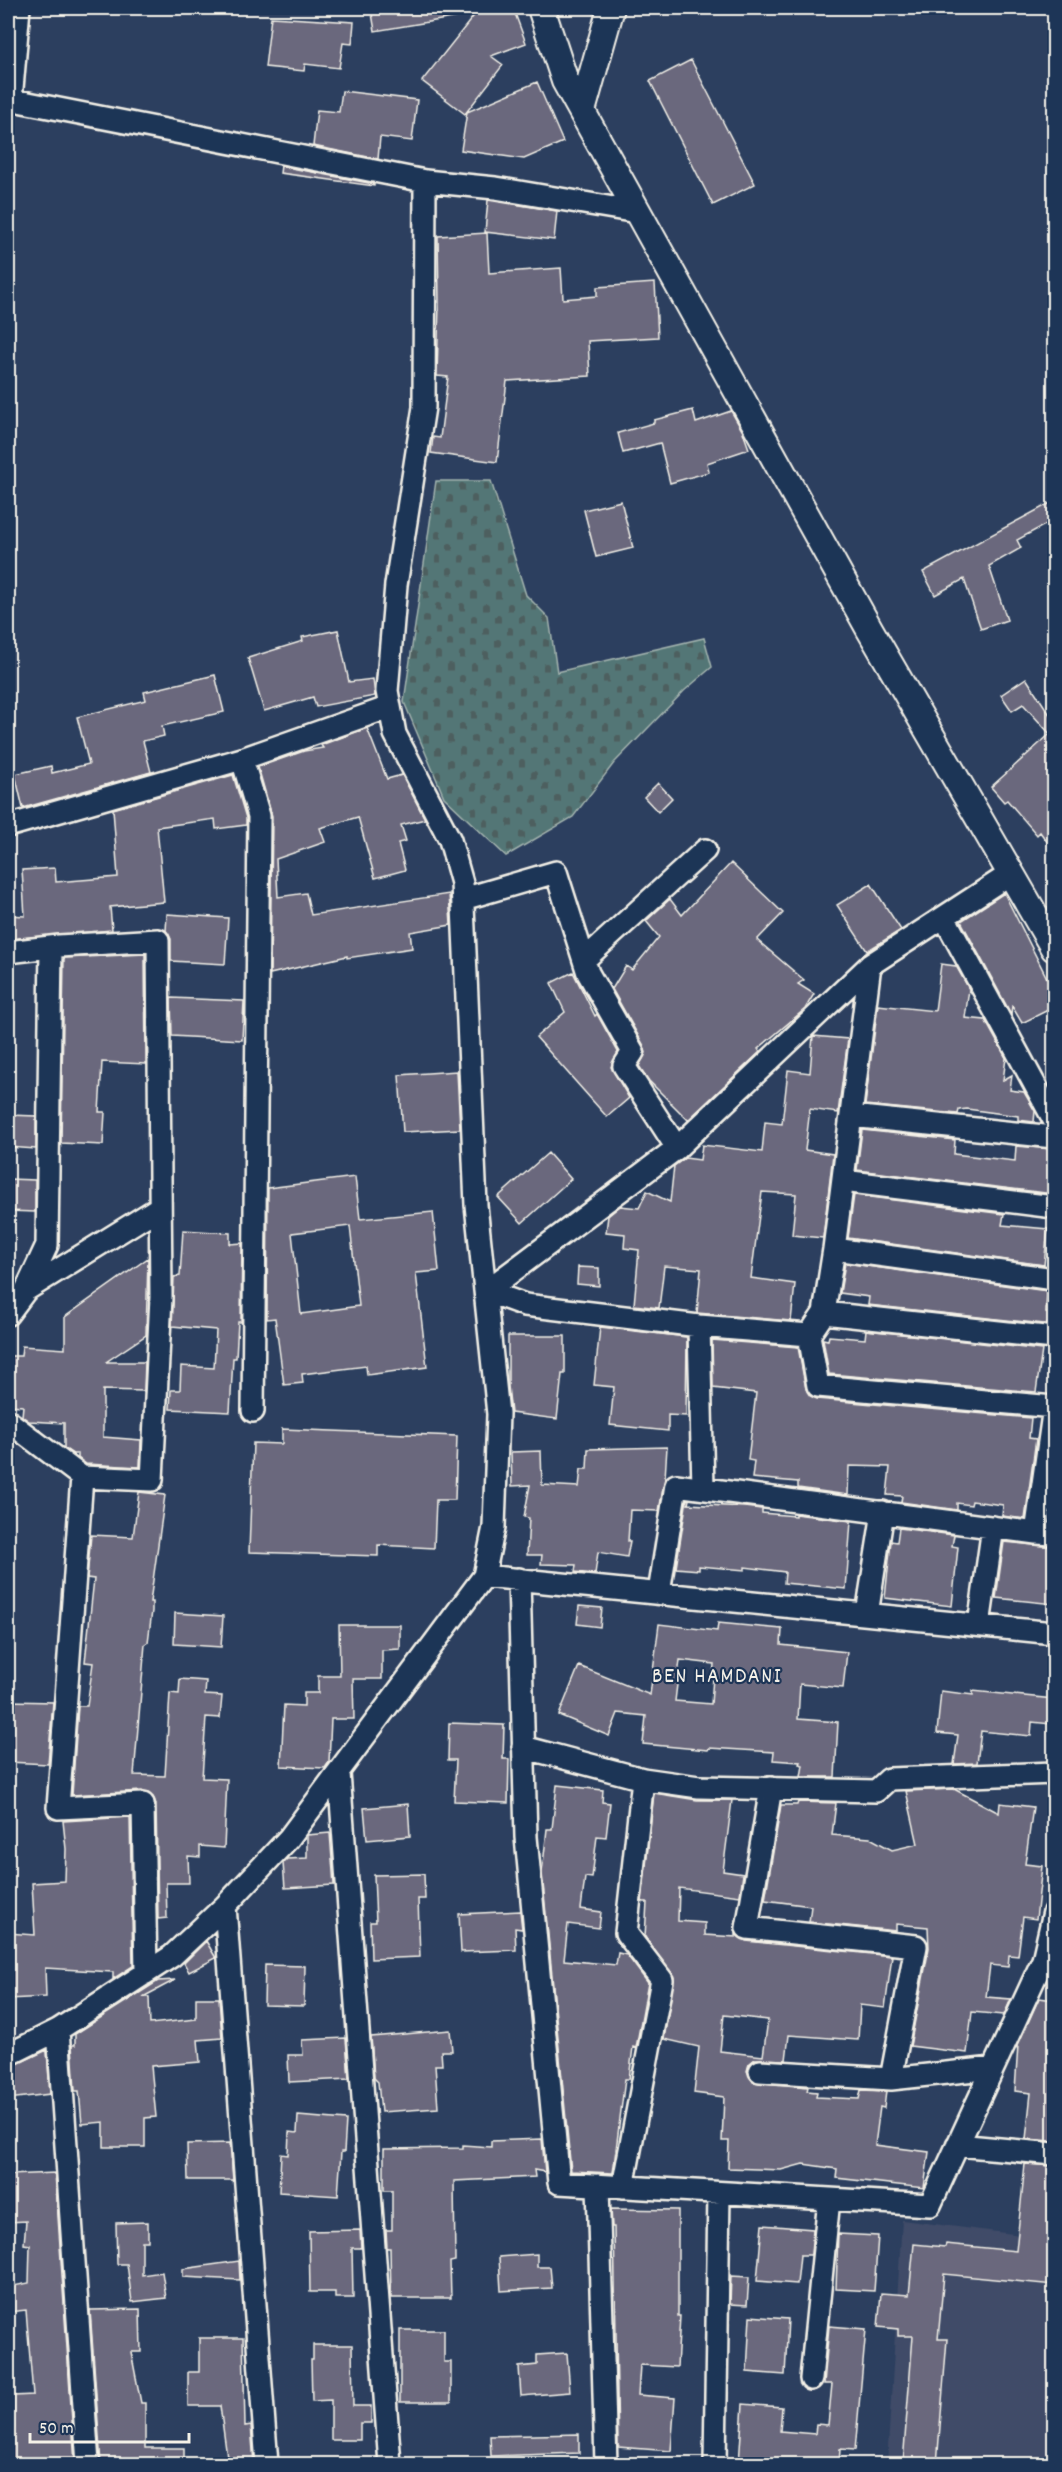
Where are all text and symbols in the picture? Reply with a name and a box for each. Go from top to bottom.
district label: BEN HAMDANI [652,1662,782,1693]
scale bar [30,2406,189,2444]
text: 50 m [39,2417,74,2442]

